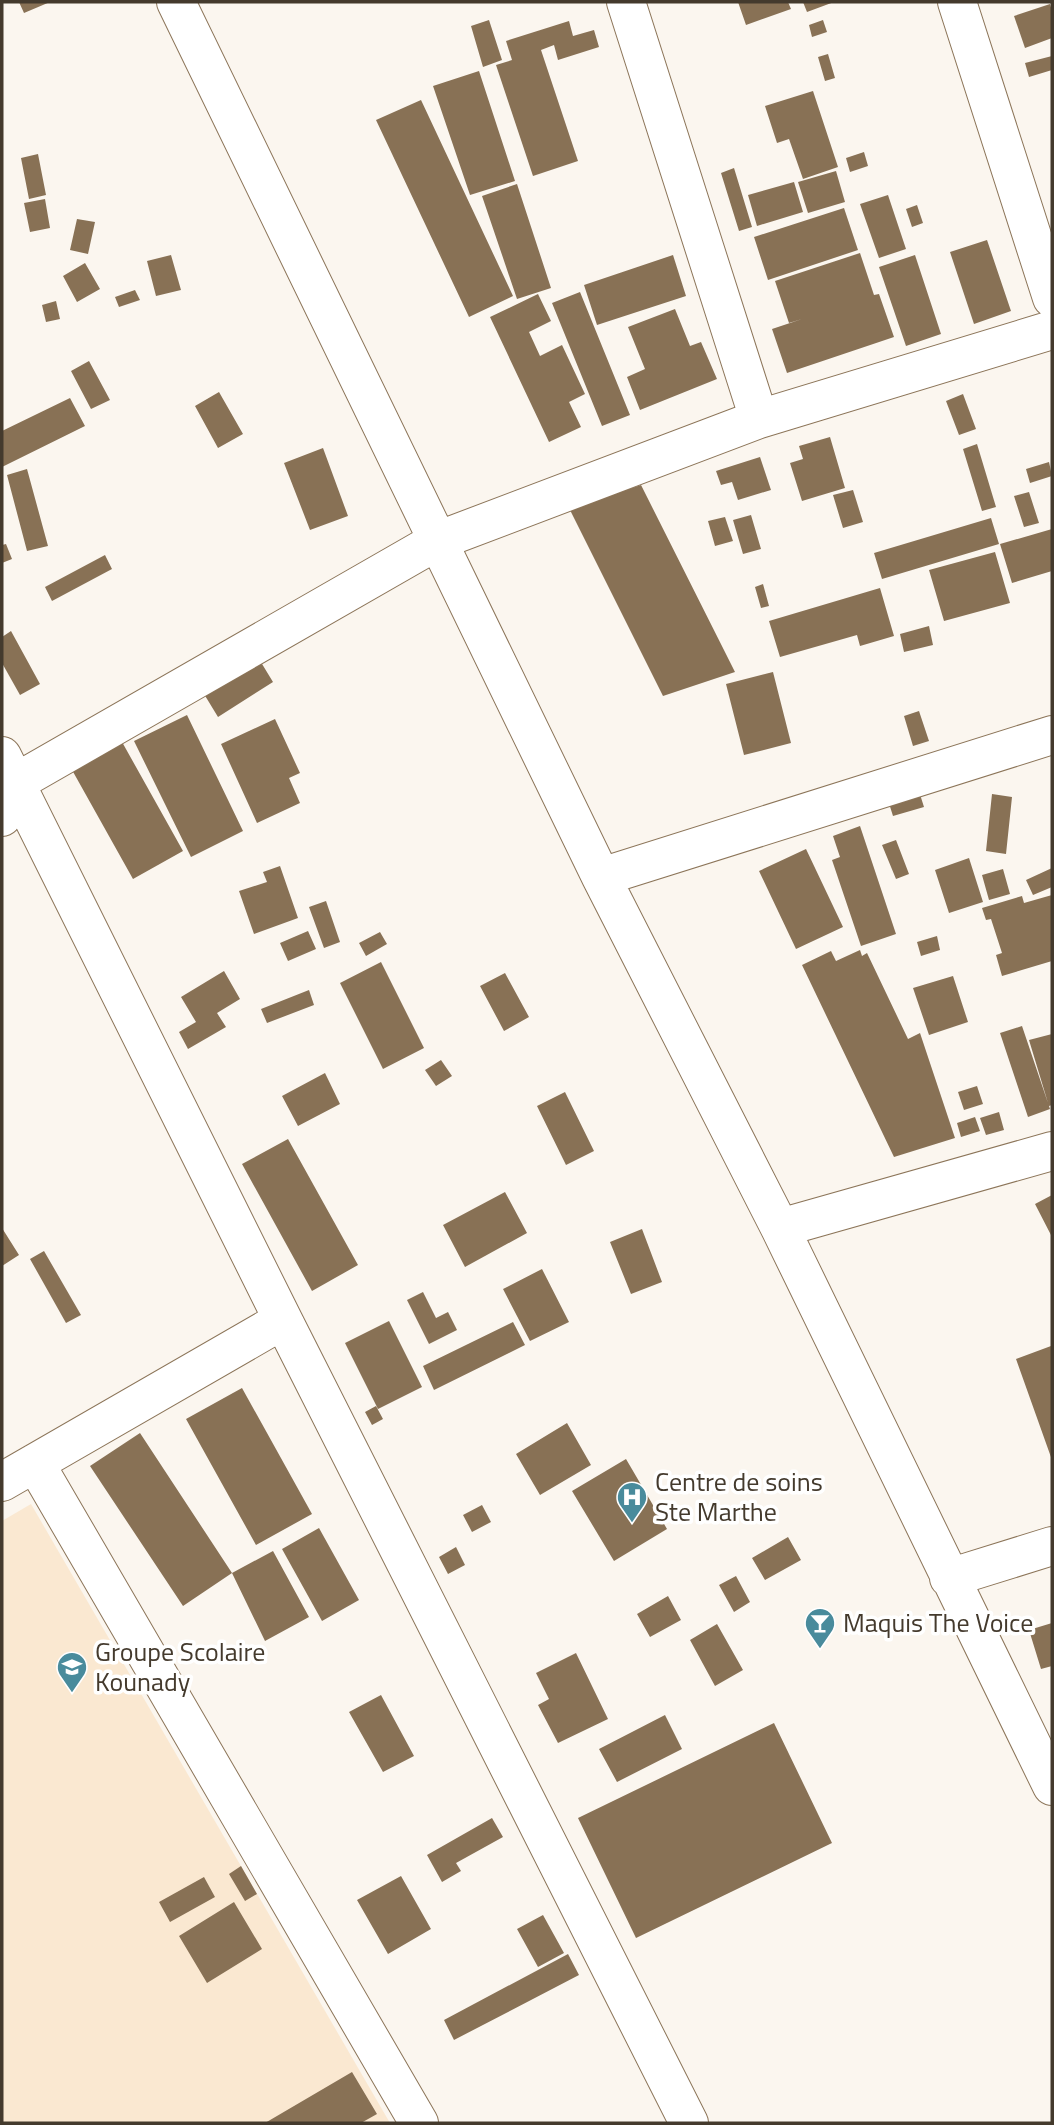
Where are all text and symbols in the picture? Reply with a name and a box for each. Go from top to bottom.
place label: Centre de soins Ste Marthe [655,1462,823,1531]
hospital icon: Centre de soins Ste Marthe [615,1480,649,1524]
place label: Maquis The Voice [843,1603,1033,1642]
bar icon: Maquis The Voice [803,1606,837,1650]
place label: Groupe Scolaire Kounady [95,1632,265,1701]
school or university icon: Groupe Scolaire Kounady [55,1650,89,1694]

